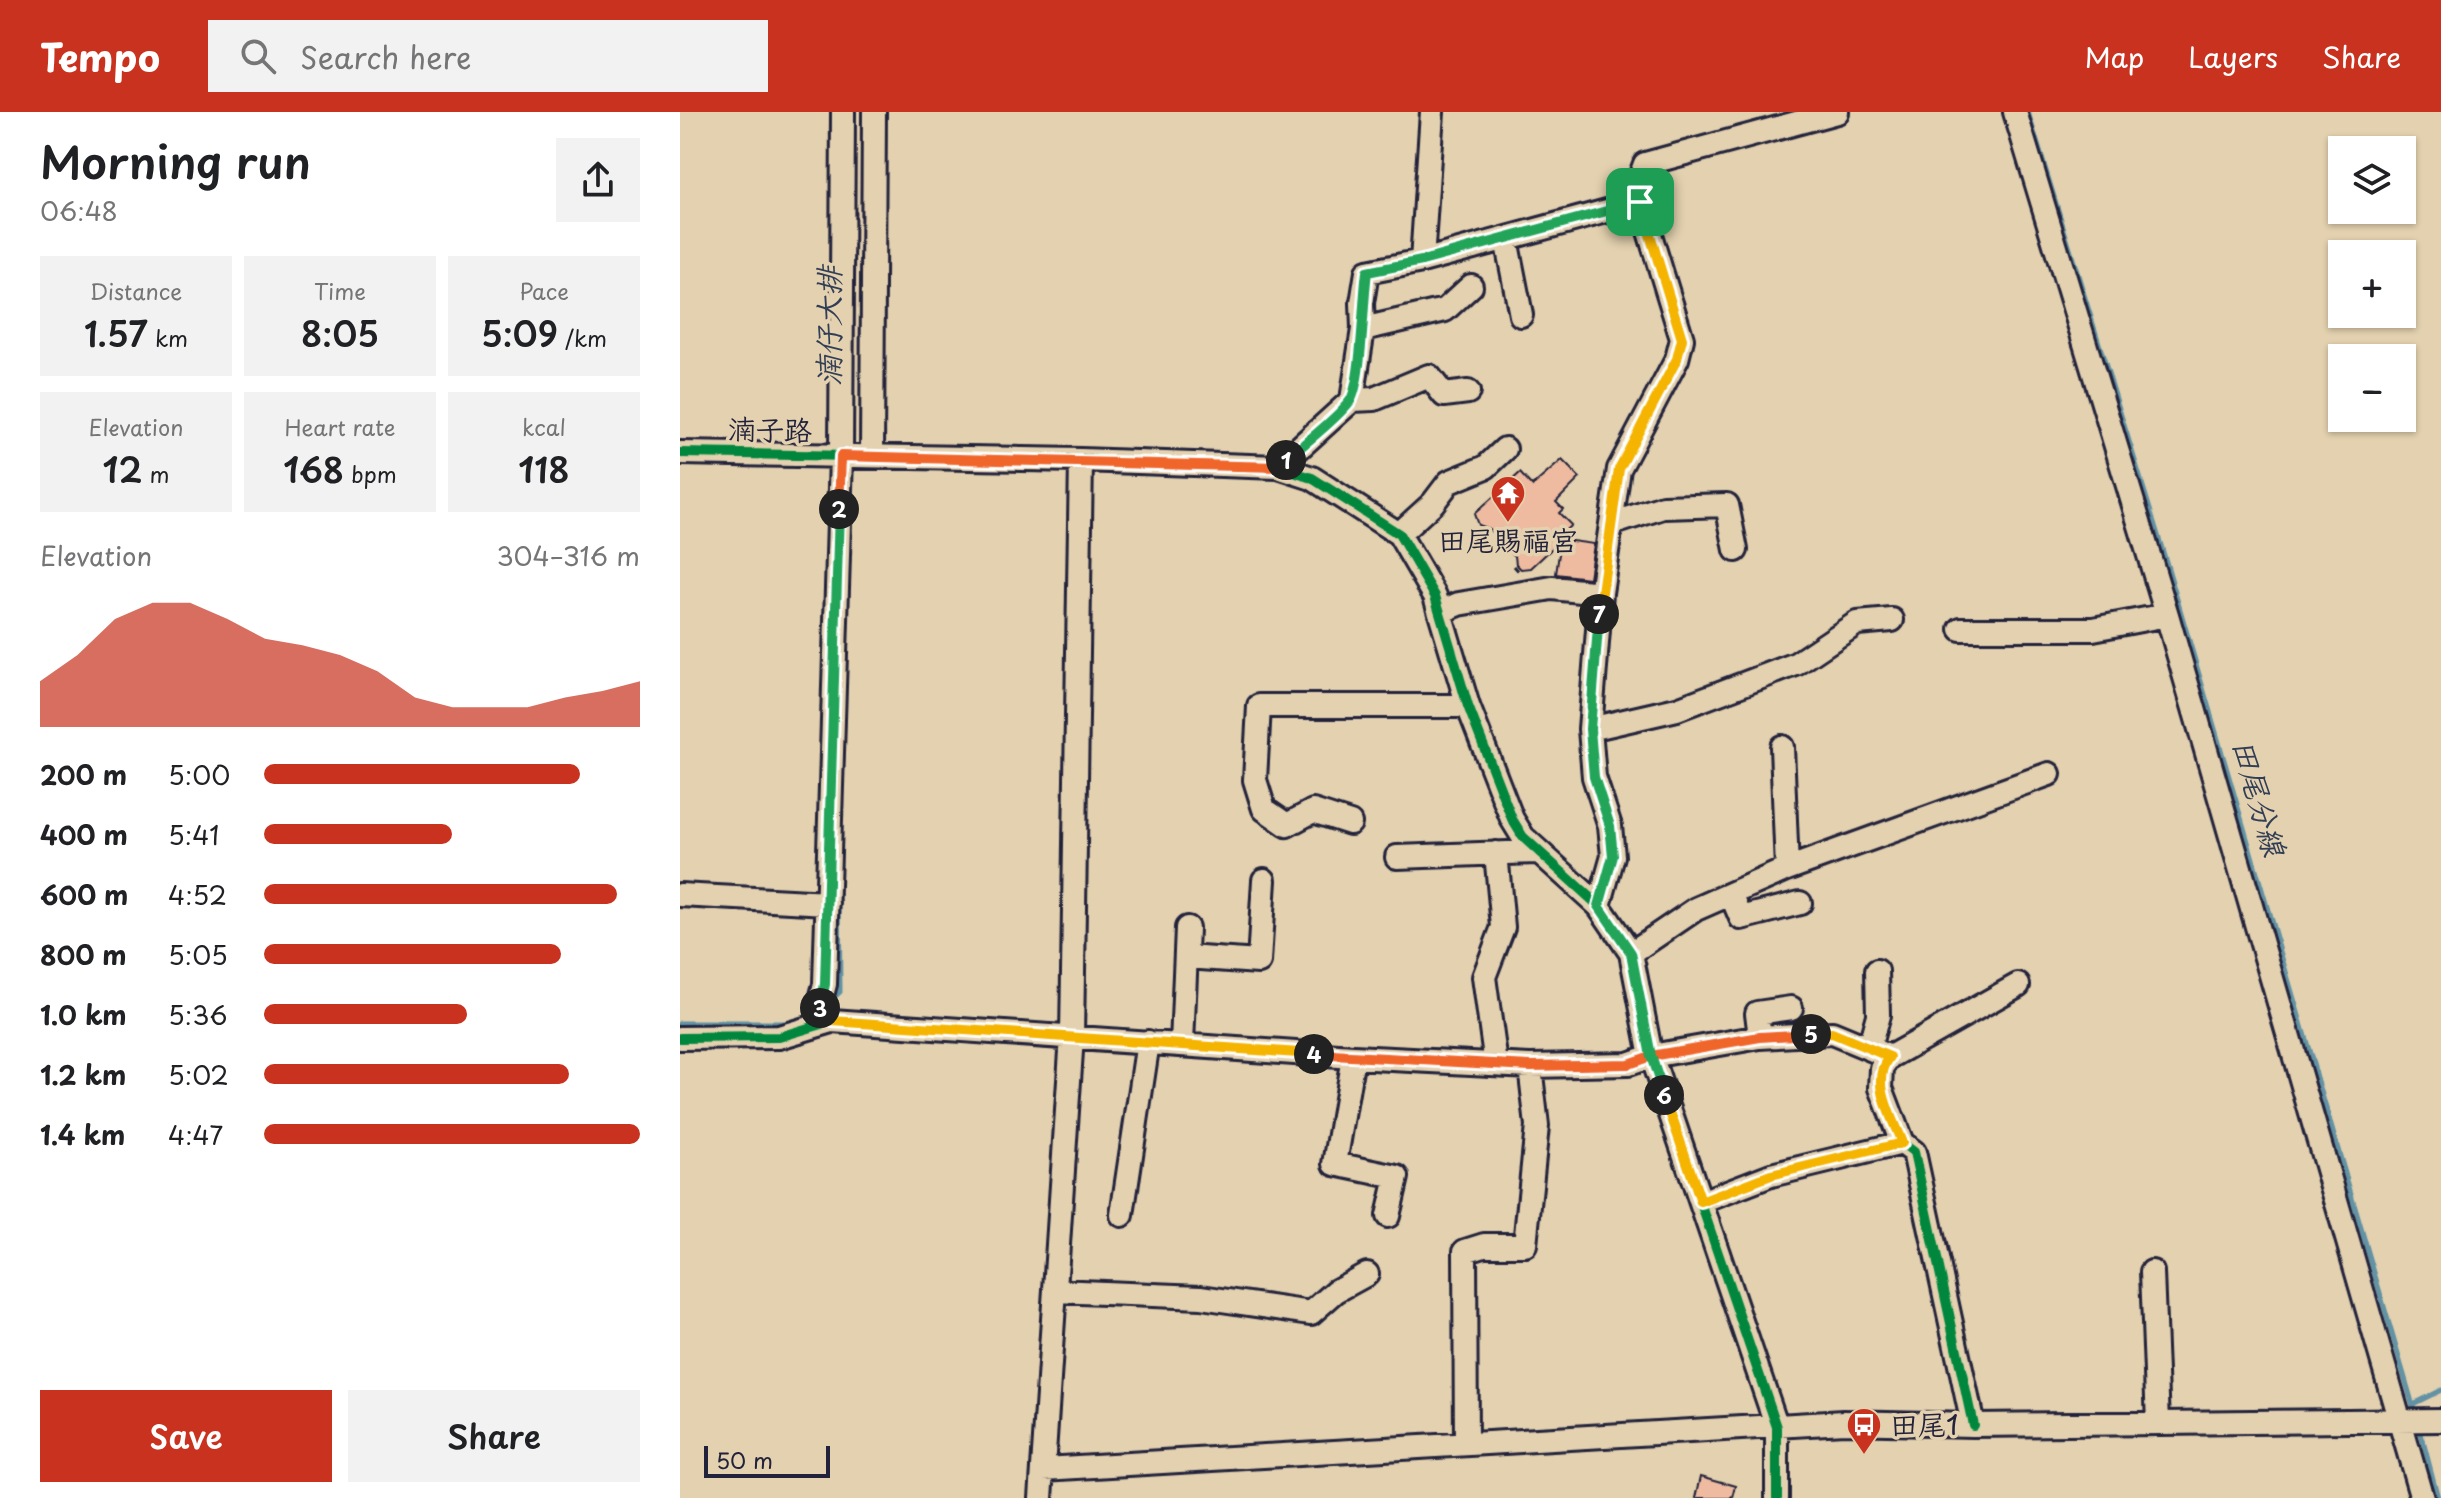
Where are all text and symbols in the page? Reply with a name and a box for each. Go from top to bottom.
search box [208,20,768,92]
text: Tempo [40,28,160,85]
icon: search [236,34,280,78]
text: Search here [300,34,472,79]
text: Map [2084,35,2144,78]
text: Layers [2188,35,2278,78]
text: Share [2322,35,2401,78]
text: Morning run [40,128,311,194]
map controls [2328,136,2416,432]
button: layers [2328,136,2416,224]
button: share [556,138,640,222]
pin [1606,168,1674,236]
icon: arrive [1618,180,1662,224]
text: 06:48 [40,191,118,230]
button: + [2328,240,2416,328]
water label: 湳仔大排 [805,263,850,386]
text: Distance [90,274,182,307]
text: Time [314,274,366,307]
text: Pace [519,274,569,307]
text: 1.57 [84,307,148,359]
text: 8:05 [301,307,379,359]
text: 5:09 [481,307,558,359]
text: km [148,321,188,354]
text: /km [558,321,607,354]
button: − [2328,344,2416,432]
street label: 湳子路 [728,406,812,451]
text: Elevation [89,410,183,443]
text: Heart rate [284,410,396,443]
text: kcal [522,410,566,443]
pin: 1 [1266,440,1306,480]
text: 12 [102,443,142,495]
text: 168 [283,443,344,495]
text: 118 [518,443,570,495]
text: 1 [1281,443,1291,476]
text: m [142,457,170,490]
text: bpm [344,457,397,490]
temple icon: 田尾賜福宮 [1489,474,1527,524]
pin: 2 [819,489,859,529]
text: 2 [831,492,847,525]
place label: 田尾賜福宮 [1438,518,1578,561]
text: Elevation [40,536,152,575]
text: 304–316 m [496,536,640,575]
pin: 7 [1579,594,1619,634]
text: 7 [1593,597,1605,630]
water label: 田尾分線 [2222,733,2299,863]
text: 200 m [40,755,127,794]
text: 5:00 [168,755,230,794]
text: 400 m [40,815,128,854]
text: 5:41 [168,815,219,854]
text: 600 m [40,875,128,914]
text: 4:52 [168,875,227,914]
text: 800 m [40,935,127,974]
text: 5:05 [168,935,228,974]
pin: 3 [800,988,840,1028]
text: 3 [813,991,827,1024]
text: 1.0 km [40,995,127,1034]
text: 5:36 [168,995,228,1034]
pin: 5 [1791,1014,1831,1054]
text: 5 [1804,1017,1818,1050]
pin: 4 [1294,1034,1334,1074]
text: 4 [1307,1037,1321,1070]
text: 1.2 km [40,1055,126,1094]
text: 5:02 [168,1055,229,1094]
pin: 6 [1644,1075,1684,1115]
text: 6 [1656,1078,1672,1111]
text: 1.4 km [40,1115,125,1154]
text: 4:47 [168,1115,223,1154]
button: Save [40,1390,332,1482]
button: Share [348,1390,640,1482]
place label: 田尾1 [1890,1402,1959,1445]
bus stop icon: 田尾1 [1845,1406,1883,1456]
scale bar [704,1442,830,1478]
text: 50 m [716,1443,773,1476]

